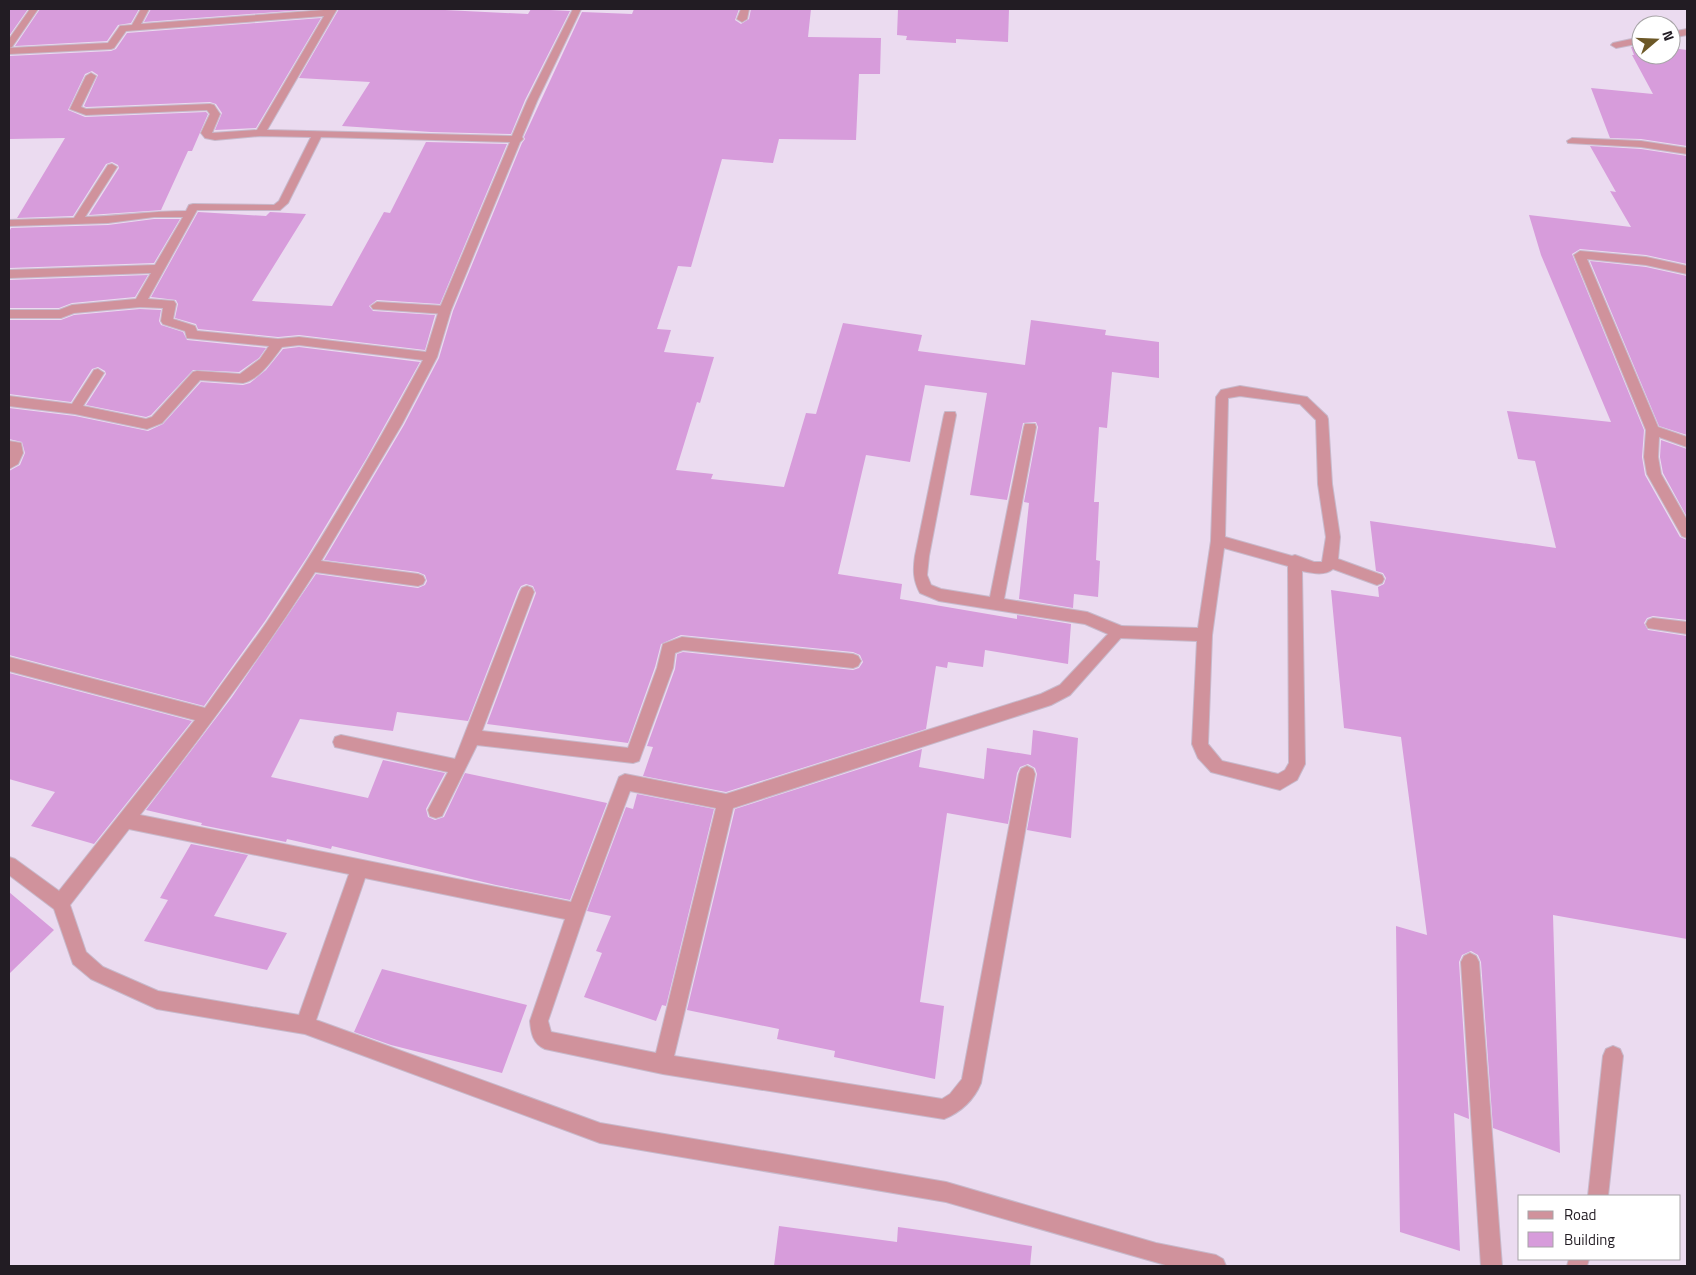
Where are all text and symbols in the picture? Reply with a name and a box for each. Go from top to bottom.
north arrow [1631,15,1681,65]
text: N [1657,28,1680,44]
legend [1518,1195,1681,1260]
text: Road [1564,1203,1596,1226]
text: Building [1564,1228,1615,1251]

